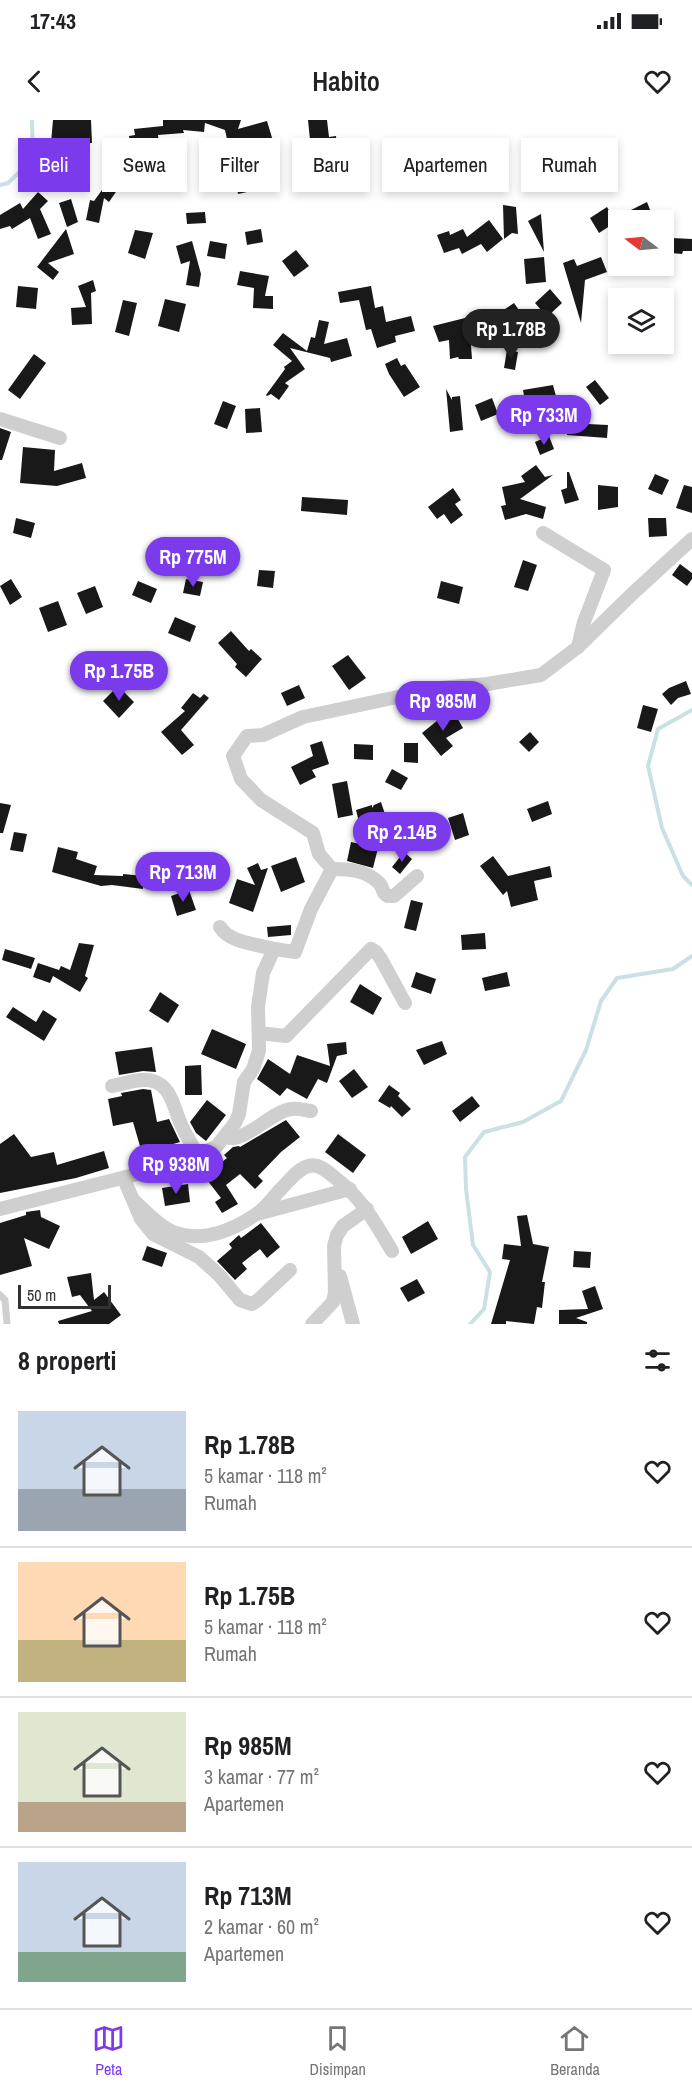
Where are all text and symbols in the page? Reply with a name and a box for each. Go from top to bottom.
text: 17:43 [30,6,76,36]
text: Habito [312,63,380,99]
icon: back [18,65,51,98]
icon: heart [641,65,674,98]
chip: Beli [18,138,90,192]
chip: Sewa [102,138,187,192]
chip: Filter [199,138,280,192]
chip: Baru [292,138,370,192]
chip: Apartemen [382,138,509,192]
chip: Rumah [521,138,618,192]
north arrow [608,210,674,276]
map controls [608,210,674,354]
button: layers [608,288,674,354]
pin: Rp 1.78B [449,309,573,360]
text: Rp 1.78B [476,315,546,342]
pin: Rp 733M [489,395,599,446]
text: Rp 733M [510,401,578,428]
pin: Rp 775M [138,537,248,588]
text: Rp 775M [159,543,227,570]
pin: Rp 1.75B [57,651,181,702]
text: Rp 1.75B [84,657,154,684]
pin: Rp 985M [388,681,498,732]
text: Rp 985M [409,687,477,714]
pin: Rp 2.14B [340,812,464,863]
text: Rp 2.14B [367,818,437,845]
pin: Rp 713M [128,852,238,903]
text: Rp 713M [149,858,217,885]
pin: Rp 938M [121,1144,231,1195]
text: Rp 938M [142,1150,210,1177]
scale bar [18,1282,111,1310]
text: 50 m [27,1284,56,1306]
text: 8 properti [18,1343,116,1378]
icon: filters [641,1344,674,1377]
text: Rp 1.78B [204,1427,295,1462]
icon: home [66,1435,138,1507]
icon: heart [641,1455,674,1488]
text: 5 kamar · 118 m² [204,1462,327,1489]
text: Rumah [204,1489,257,1516]
text: Rp 1.75B [204,1578,295,1613]
icon: home [66,1586,138,1658]
icon: heart [641,1606,674,1639]
text: 5 kamar · 118 m² [204,1613,327,1640]
text: Rumah [204,1640,257,1667]
text: Rp 985M [204,1728,292,1763]
icon: home [66,1736,138,1808]
icon: heart [641,1756,674,1789]
text: 3 kamar · 77 m² [204,1763,319,1790]
text: Apartemen [204,1790,284,1817]
text: Rp 713M [204,1878,292,1913]
icon: home [66,1886,138,1958]
icon: heart [641,1906,674,1939]
text: 2 kamar · 60 m² [204,1913,319,1940]
text: Apartemen [204,1940,284,1967]
tab: Peta [92,2022,125,2080]
tab: Disimpan [310,2022,366,2080]
tab: Beranda [550,2022,600,2080]

